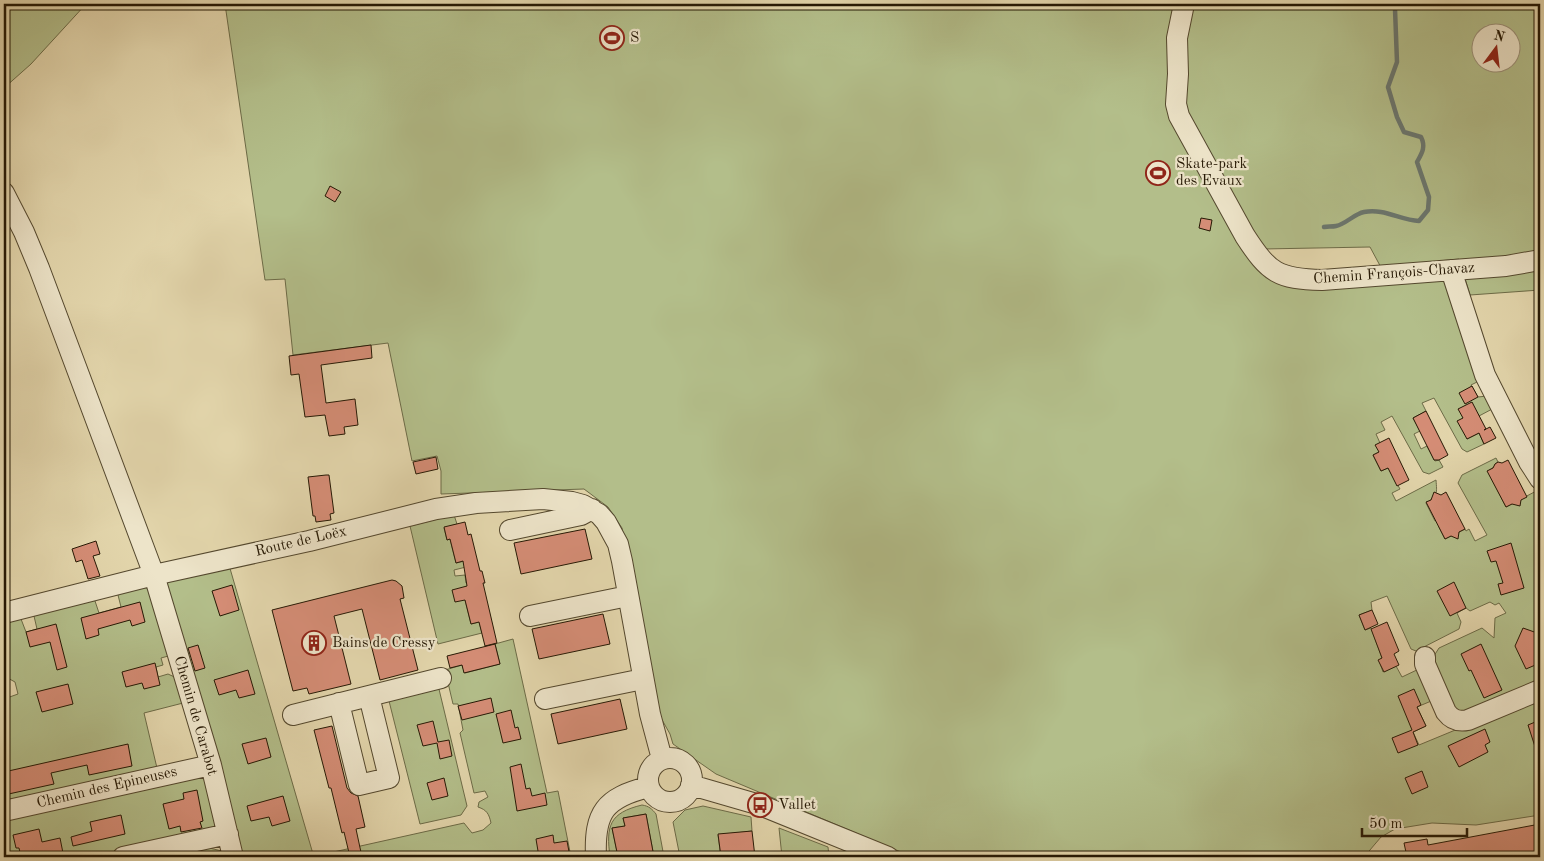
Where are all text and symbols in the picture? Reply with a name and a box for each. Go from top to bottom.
north arrow [1472,22,1522,72]
sports icon: S [599,25,625,51]
text: N [1492,28,1506,45]
place label: S [630,31,639,46]
place label: Skate-park des Evaux [1176,157,1248,189]
sports icon: Skate-park des Evaux [1145,160,1171,186]
street label: Chemin François-Chavaz [1313,261,1475,287]
street label: Route de Loëx [254,524,349,560]
building icon: Bains de Cressy [301,630,327,656]
place label: Bains de Cressy [332,636,436,651]
street label: Chemin de Carabot [171,654,219,778]
street label: Chemin des Epineuses [35,765,179,811]
bus stop icon: Vallet [747,792,773,818]
place label: Vallet [778,798,816,813]
scale bar [1362,806,1466,838]
text: 50 m [1369,817,1403,832]

